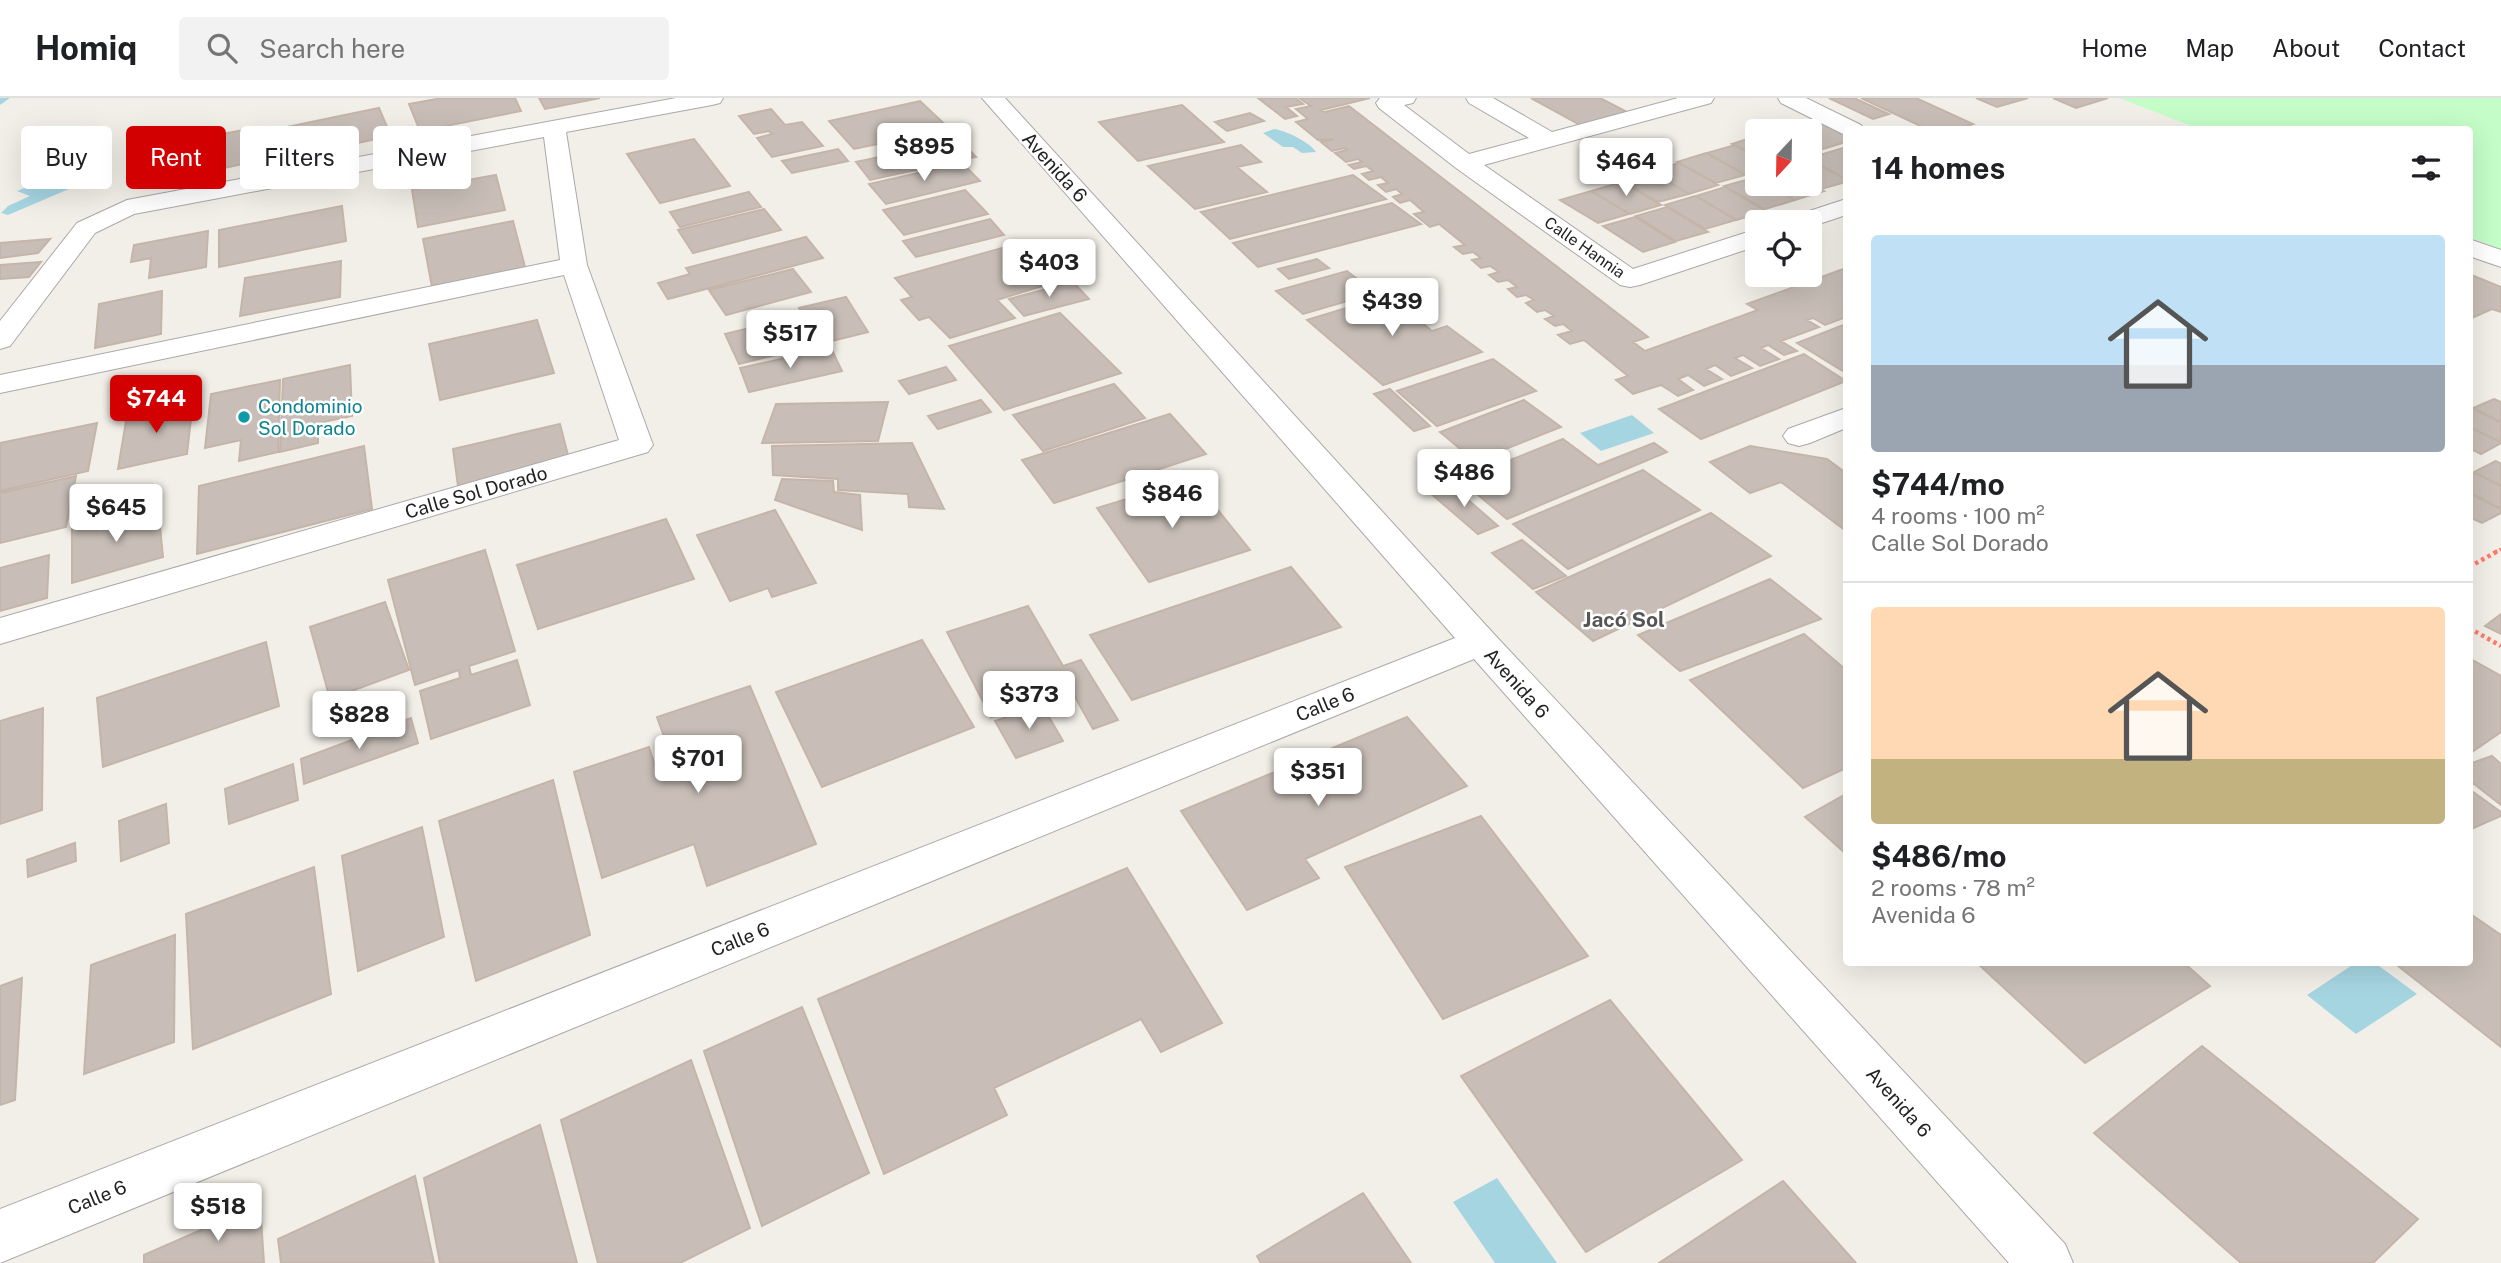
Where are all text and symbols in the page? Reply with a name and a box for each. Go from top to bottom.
search box [179,17,669,80]
text: Homiq [35,29,137,67]
icon: search [203,29,241,67]
text: Search here [259,33,405,64]
text: Home [2081,34,2147,62]
text: Map [2185,34,2234,62]
text: About [2272,34,2340,62]
text: Contact [2378,34,2466,62]
north arrow [1745,119,1822,196]
map controls [1745,119,1822,287]
pin: $895 [883,123,965,183]
chip: Buy [21,126,112,189]
chip: Rent [126,126,226,189]
chip: Filters [240,126,359,189]
chip: New [373,126,471,189]
street label: Avenida 6 [1018,128,1092,206]
text: $895 [893,132,955,159]
pin: $464 [1585,139,1667,198]
text: $464 [1596,147,1656,174]
icon: filters [2407,149,2445,187]
text: 14 homes [1871,150,2005,186]
button: locate [1745,210,1822,287]
street label: Calle Hannia [1541,213,1629,282]
pin: $403 [1008,240,1090,299]
text: $403 [1019,248,1079,275]
pin: $439 [1351,278,1433,338]
icon: home [2095,281,2221,407]
text: $439 [1361,287,1423,314]
pin: $517 [749,310,831,370]
text: $517 [762,319,818,346]
pin: $744 [115,376,197,435]
text: $744 [126,384,186,411]
place label: Condominio Sol Dorado [258,395,363,439]
marker: Condominio Sol Dorado [236,409,252,425]
pin: $486 [1423,450,1505,509]
text: $486 [1433,458,1495,485]
street label: Calle Sol Dorado [402,461,550,523]
text: $744/mo [1871,466,2005,502]
pin: $846 [1131,470,1213,530]
text: $846 [1141,479,1203,506]
pin: $645 [75,484,157,544]
text: $645 [85,493,147,520]
text: 4 rooms · 100 m² [1871,502,2045,529]
text: Calle Sol Dorado [1871,529,2049,556]
district label: Jacó Sol [1583,607,1665,632]
street label: Avenida 6 [1480,644,1554,722]
icon: home [2095,653,2221,779]
pin: $373 [988,672,1070,731]
text: $373 [999,680,1059,707]
street label: Calle 6 [1292,682,1358,726]
pin: $828 [318,692,400,751]
text: $828 [328,700,390,727]
pin: $701 [657,736,739,795]
text: $701 [671,744,725,771]
pin: $351 [1277,748,1359,808]
text: $351 [1290,757,1346,784]
text: $486/mo [1871,838,2007,874]
text: 2 rooms · 78 m² [1871,874,2035,901]
text: Avenida 6 [1871,901,1976,928]
street label: Calle 6 [707,917,773,961]
street label: Avenida 6 [1862,1063,1936,1141]
street label: Calle 6 [64,1175,130,1219]
pin: $518 [177,1184,259,1243]
text: $518 [190,1192,246,1219]

